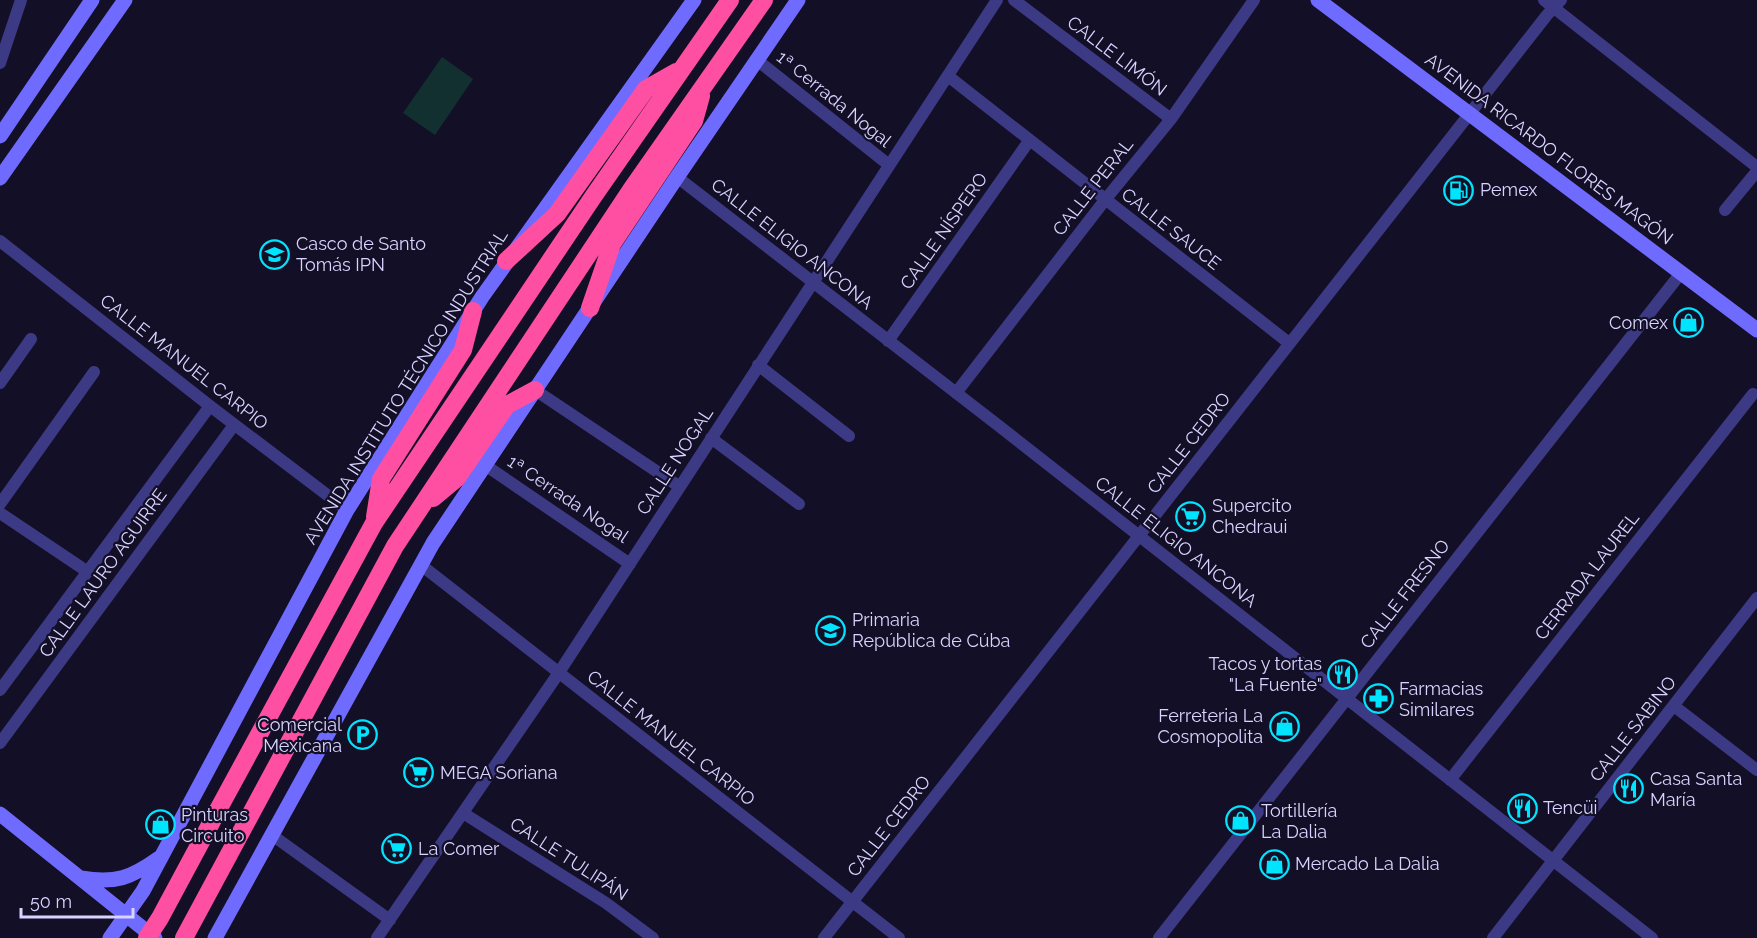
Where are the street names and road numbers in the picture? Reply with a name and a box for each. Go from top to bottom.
street label: CALLE LIMÓN [1063,11,1172,100]
street label: 1ª Cerrada Nogal [773,46,896,151]
street label: AVENIDA RICARDO FLORES MAGÓN [1421,48,1678,249]
street label: CALLE PERAL [1048,134,1137,239]
street label: CALLE NÍSPERO [895,168,992,293]
street label: CALLE ELIGIO ANCONA [707,174,877,313]
street label: CALLE SAUCE [1118,183,1225,274]
street label: AVENIDA INSTITUTO TÉCNICO INDUSTRIAL [299,225,512,548]
street label: CALLE MANUEL CARPIO [96,290,272,434]
street label: CALLE CEDRO [1143,388,1235,497]
street label: CALLE NOGAL [632,403,717,518]
street label: 1ª Cerrada Nogal [504,450,633,547]
street label: CALLE ELIGIO ANCONA [1091,472,1261,611]
street label: CALLE LAURO AGUIRRE [34,484,171,661]
street label: CERRADA LAUREL [1530,507,1643,644]
street label: CALLE FRESNO [1356,535,1454,652]
street label: CALLE MANUEL CARPIO [583,666,759,810]
street label: CALLE SABINO [1585,672,1680,785]
street label: CALLE CEDRO [843,771,935,880]
street label: CALLE TULIPÁN [506,812,633,904]

